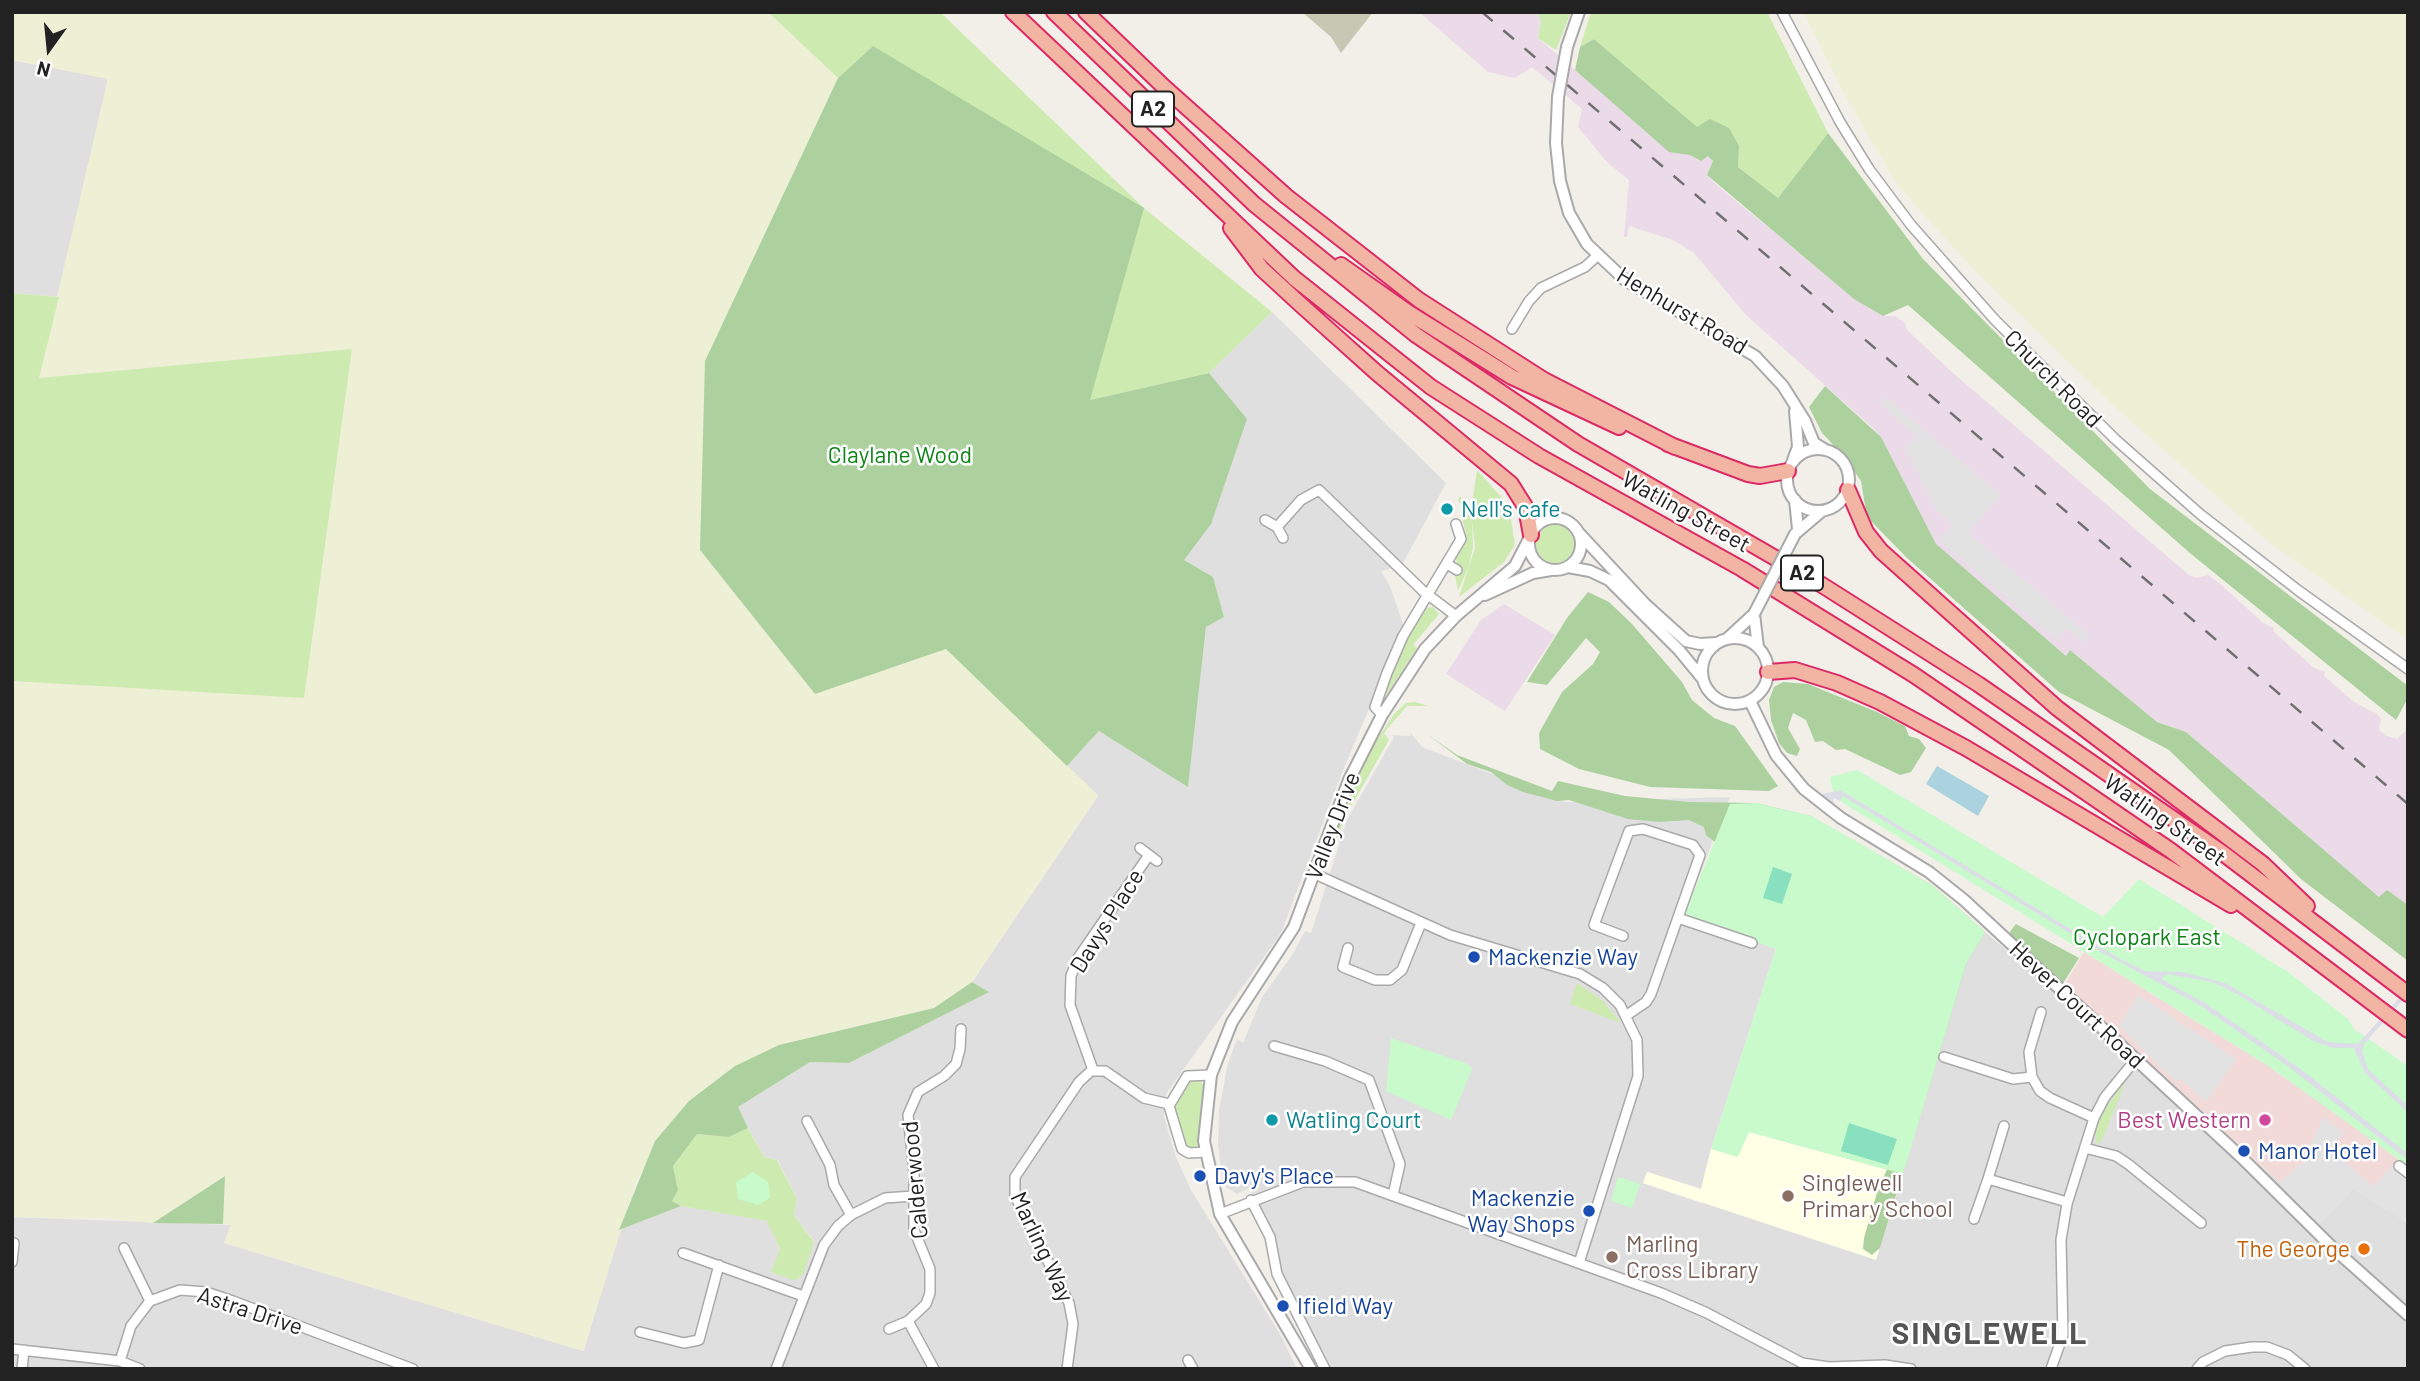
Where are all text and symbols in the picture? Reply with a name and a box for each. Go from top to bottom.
north arrow [14,14,84,84]
text: N [34,57,53,83]
road number: A2 [1132,92,1174,126]
street label: Henhurst Road [1612,261,1752,361]
street label: Church Road [1998,324,2108,434]
park label: Claylane Wood [828,441,972,469]
street label: Watling Street [1617,465,1755,559]
place label: Nell's cafe [1461,495,1560,523]
marker: Nell's cafe [1439,501,1455,517]
road number: A2 [1781,556,1823,590]
street label: Valley Drive [1300,768,1366,884]
street label: Watling Street [2099,768,2231,872]
street label: Davys Place [1064,864,1150,978]
park label: Cyclopark East [2073,923,2221,951]
street label: Hever Court Road [2004,936,2150,1074]
place label: Mackenzie Way [1488,943,1638,971]
marker: Mackenzie Way [1466,949,1482,965]
place label: Watling Court [1286,1106,1421,1134]
place label: Best Western [2117,1106,2251,1134]
marker: Watling Court [1264,1112,1280,1128]
marker: Best Western [2257,1112,2273,1128]
street label: Calderwood [896,1120,934,1240]
place label: Manor Hotel [2258,1137,2377,1165]
marker: Manor Hotel [2236,1143,2252,1159]
place label: Davy's Place [1214,1162,1334,1190]
marker: Davy's Place [1192,1168,1208,1184]
place label: Singlewell Primary School [1802,1169,1953,1223]
place label: Mackenzie Way Shops [1467,1184,1575,1238]
street label: Marling Way [1004,1188,1080,1306]
marker: Singlewell Primary School [1780,1188,1796,1204]
marker: Mackenzie Way Shops [1581,1203,1597,1219]
place label: Marling Cross Library [1626,1230,1758,1284]
place label: The George [2236,1235,2350,1263]
marker: The George [2356,1241,2372,1257]
marker: Marling Cross Library [1604,1249,1620,1265]
street label: Astra Drive [194,1281,306,1341]
place label: Ifield Way [1297,1292,1393,1320]
marker: Ifield Way [1275,1298,1291,1314]
district label: SINGLEWELL [1893,1316,2087,1352]

